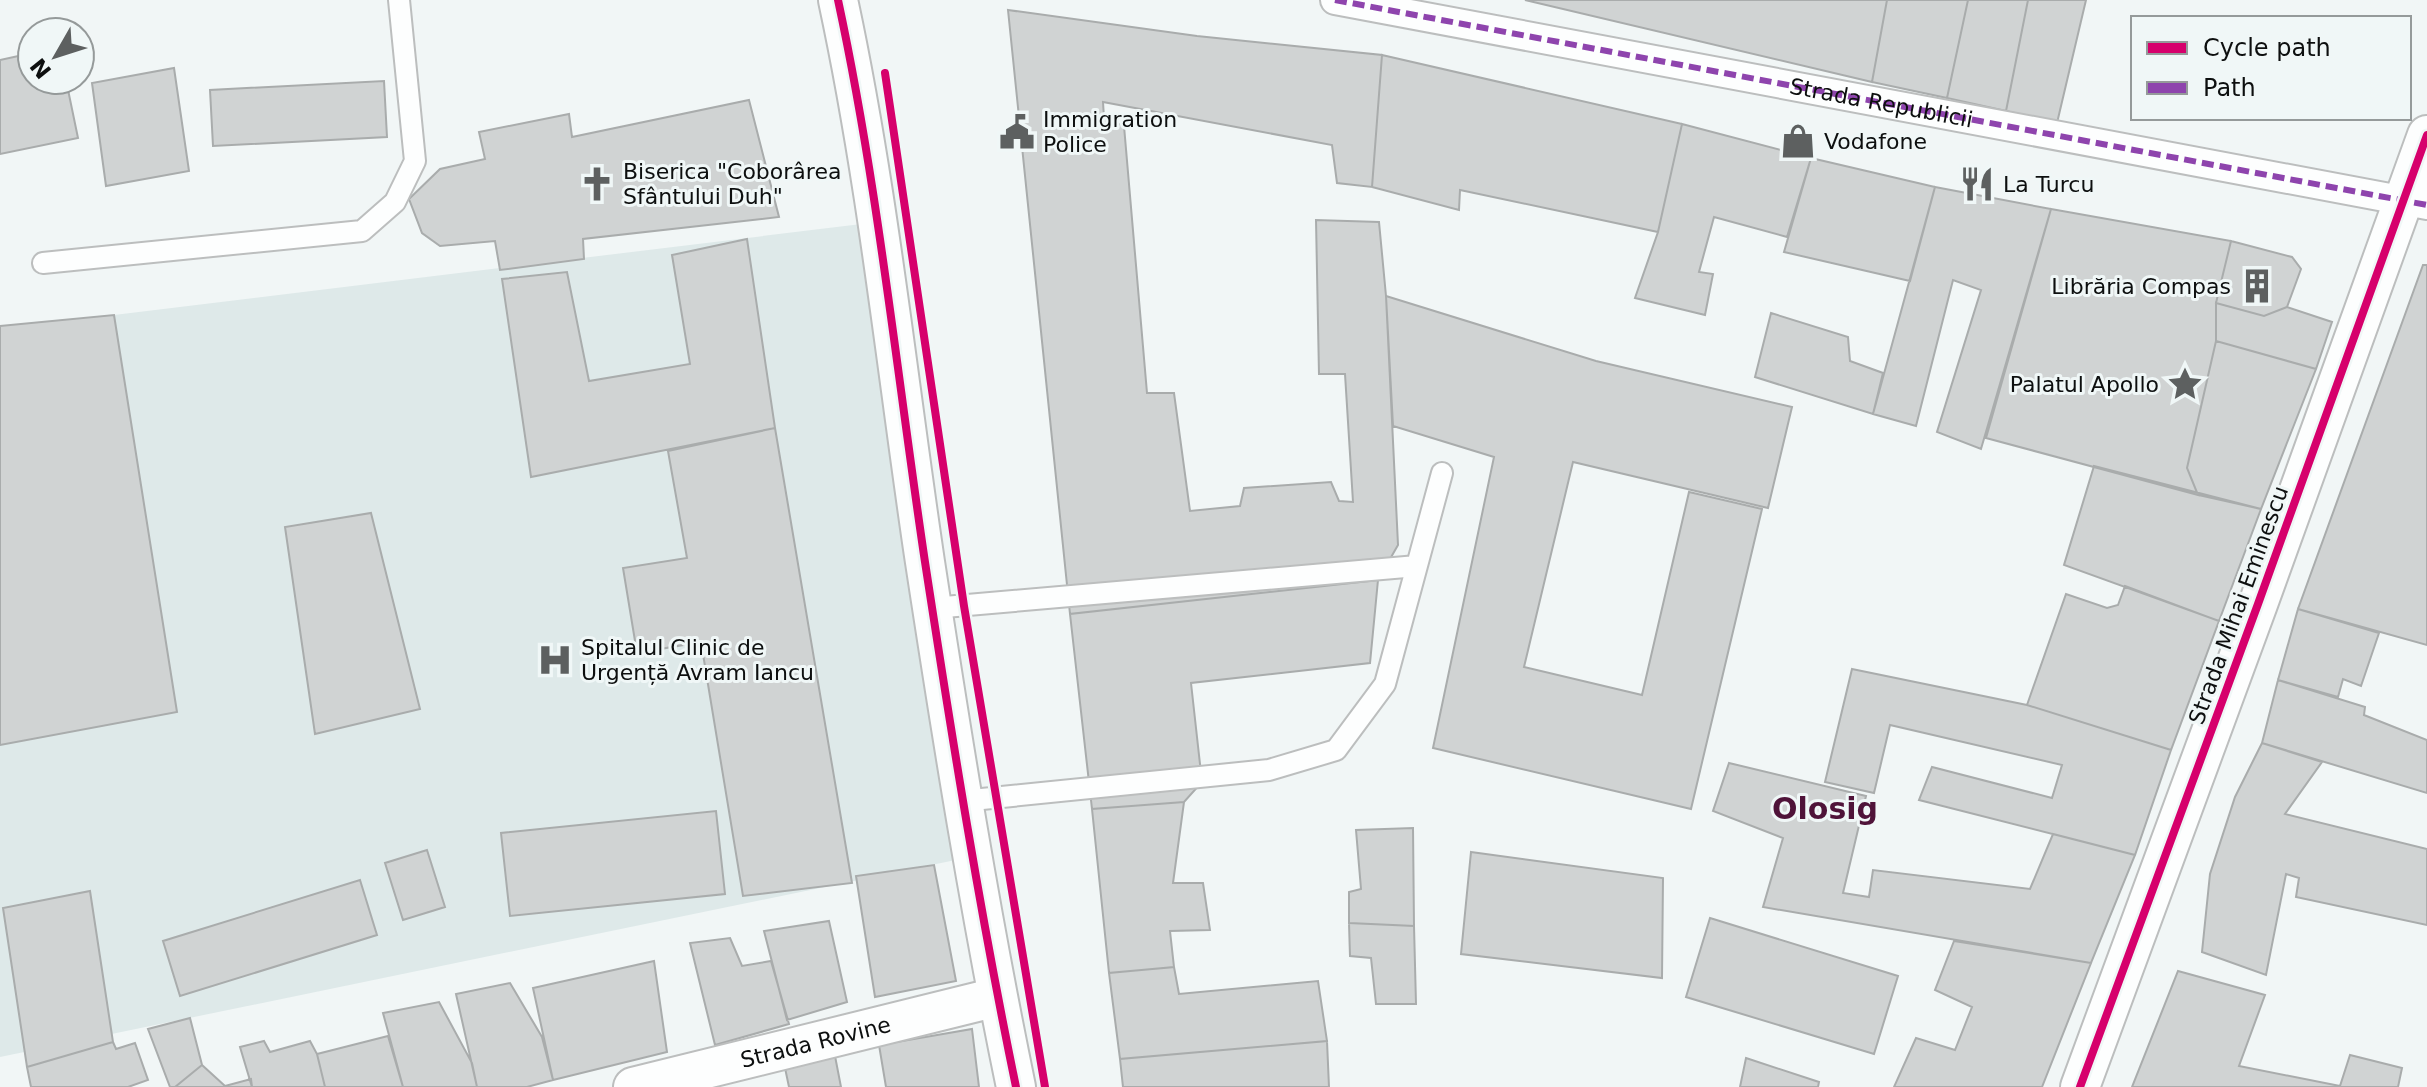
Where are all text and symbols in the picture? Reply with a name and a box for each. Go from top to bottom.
north arrow [16,16,96,96]
legend [2131,16,2411,120]
text: Cycle path [2203,34,2331,62]
text: N [25,53,56,83]
street label: Strada Republicii [1788,74,1975,133]
text: Path [2203,74,2256,102]
place label: Immigration Police [1043,107,1177,157]
public building icon: Immigration Police [998,113,1036,151]
shop icon: Vodafone [1779,122,1817,160]
place label: Vodafone [1824,129,1927,154]
place label: Biserica "Coborârea Sfântului Duh" [623,159,841,209]
church icon: Biserica "Coborârea Sfântului Duh" [578,165,616,203]
restaurant icon: La Turcu [1958,165,1996,203]
place label: La Turcu [2003,172,2094,197]
building icon: Librăria Compas [2238,267,2276,305]
place label: Librăria Compas [2051,274,2231,299]
place icon: Palatul Apollo [2166,365,2204,403]
place label: Palatul Apollo [2010,372,2159,397]
street label: Strada Mihai Eminescu [2184,483,2293,728]
place label: Spitalul Clinic de Urgență Avram Iancu [581,635,814,685]
hospital icon: Spitalul Clinic de Urgență Avram Iancu [536,641,574,679]
district label: Olosig [1772,791,1878,826]
street label: Strada Rovine [738,1012,893,1073]

